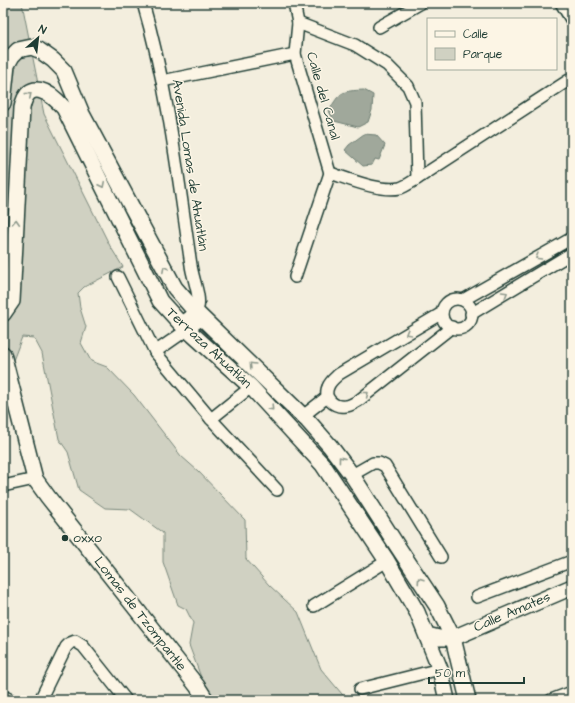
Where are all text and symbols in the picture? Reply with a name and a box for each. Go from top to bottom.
north arrow [18,18,58,58]
legend [427,18,557,70]
text: N [36,21,49,38]
text: Calle [463,26,488,43]
text: Parque [463,46,503,63]
street label: Calle del Canal [301,50,345,142]
street label: Avenida Lomas de Ahuatlán [167,78,213,252]
one-way arrow [24,93,32,100]
one-way arrow [98,181,105,188]
one-way arrow [11,219,20,225]
one-way arrow [535,253,542,260]
one-way arrow [162,266,170,274]
one-way arrow [501,291,508,299]
street label: Terraza Ahuatlán [162,303,256,393]
one-way arrow [405,329,412,336]
one-way arrow [249,362,257,370]
one-way arrow [361,392,368,399]
one-way arrow [266,404,273,411]
one-way arrow [339,457,346,464]
place label: oxxo [73,528,102,548]
marker: oxxo [60,533,70,543]
street label: Lomas de Tzompantle [89,553,191,676]
one-way arrow [418,577,425,584]
street label: Calle Amates [470,587,554,637]
scale bar [429,659,524,685]
text: 50 m [435,665,466,682]

